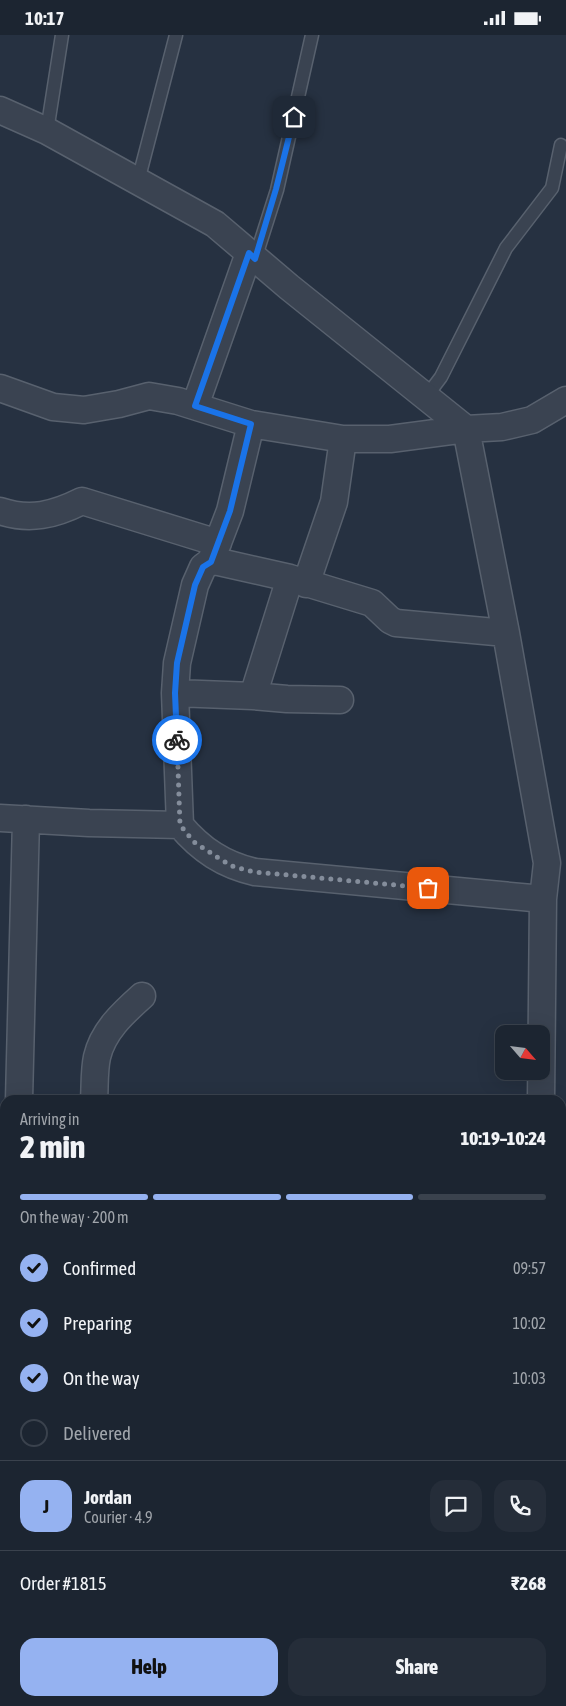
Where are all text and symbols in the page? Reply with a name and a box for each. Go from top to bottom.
text: 10:17 [25,7,64,29]
pin [273,96,315,138]
icon: home [280,103,308,131]
courier [152,715,202,765]
icon: bike [163,726,191,754]
pin [407,867,449,909]
icon: bag [414,874,442,902]
north arrow [495,1025,550,1080]
map controls [495,1025,550,1080]
text: Arriving in [20,1110,80,1128]
text: 10:19–10:24 [460,1127,546,1149]
text: 2 min [20,1128,85,1165]
text: On the way · 200 m [20,1208,129,1226]
icon: check [20,1254,48,1282]
text: Confirmed [63,1257,136,1279]
text: 09:57 [513,1259,546,1277]
icon: check [20,1309,48,1337]
text: Preparing [63,1312,132,1334]
text: 10:02 [512,1314,546,1332]
icon: check [20,1364,48,1392]
text: On the way [63,1367,140,1389]
text: 10:03 [512,1369,546,1387]
text: Delivered [63,1422,131,1444]
button: chat [430,1480,482,1532]
button: phone [494,1480,546,1532]
text: Jordan [84,1486,132,1508]
text: J [43,1495,49,1517]
text: Courier · 4.9 [84,1508,153,1526]
text: Order #1815 [20,1572,107,1594]
text: ₹268 [511,1572,546,1594]
button: Help [20,1638,278,1696]
button: Share [288,1638,546,1696]

